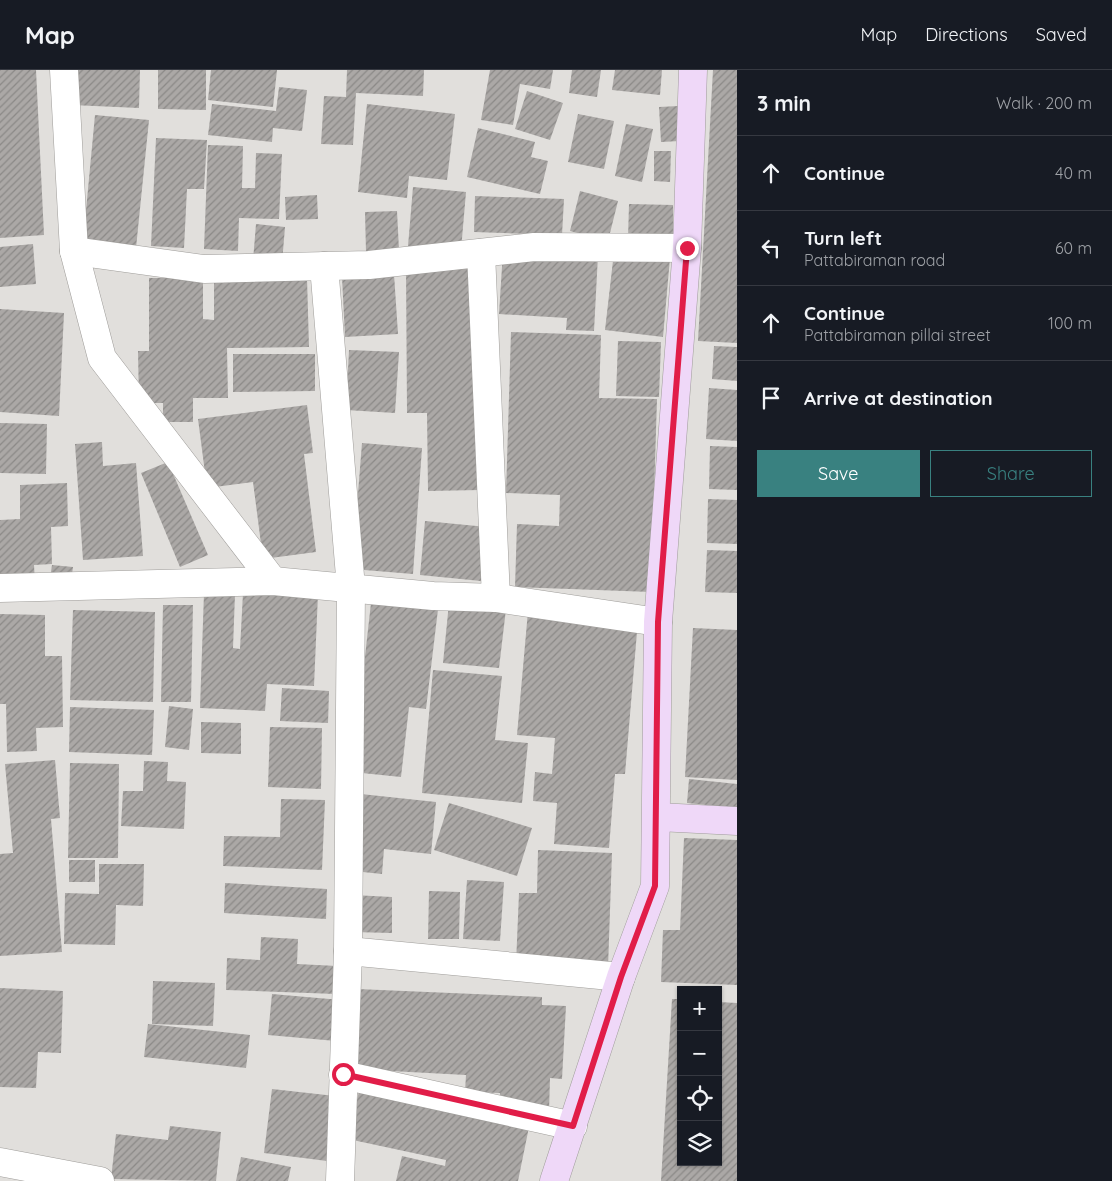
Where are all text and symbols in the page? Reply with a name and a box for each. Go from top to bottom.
text: Map [25,20,75,50]
text: Map [860,23,897,46]
text: Directions [925,23,1008,46]
text: Saved [1036,23,1087,46]
text: 3 min [757,90,811,116]
text: Walk · 200 m [996,93,1092,113]
icon: ahead [757,159,785,187]
text: Continue [804,161,885,185]
text: 40 m [1055,163,1092,183]
text: Turn left [804,226,882,250]
icon: left [757,234,785,262]
route end [676,237,699,260]
text: 60 m [1055,238,1092,258]
text: Pattabiraman road [804,250,945,270]
text: Continue [804,301,885,325]
icon: ahead [757,309,785,337]
text: 100 m [1048,313,1092,333]
text: Pattabiraman pillai street [804,325,991,345]
icon: arrive [757,384,785,412]
text: Arrive at destination [804,386,993,410]
button: Save [757,450,920,497]
button: Share [930,450,1092,497]
map controls [677,986,722,1166]
button: + [677,986,722,1031]
button: − [677,1031,722,1076]
route start [332,1063,355,1086]
button: locate [677,1076,722,1121]
button: layers [677,1121,722,1166]

